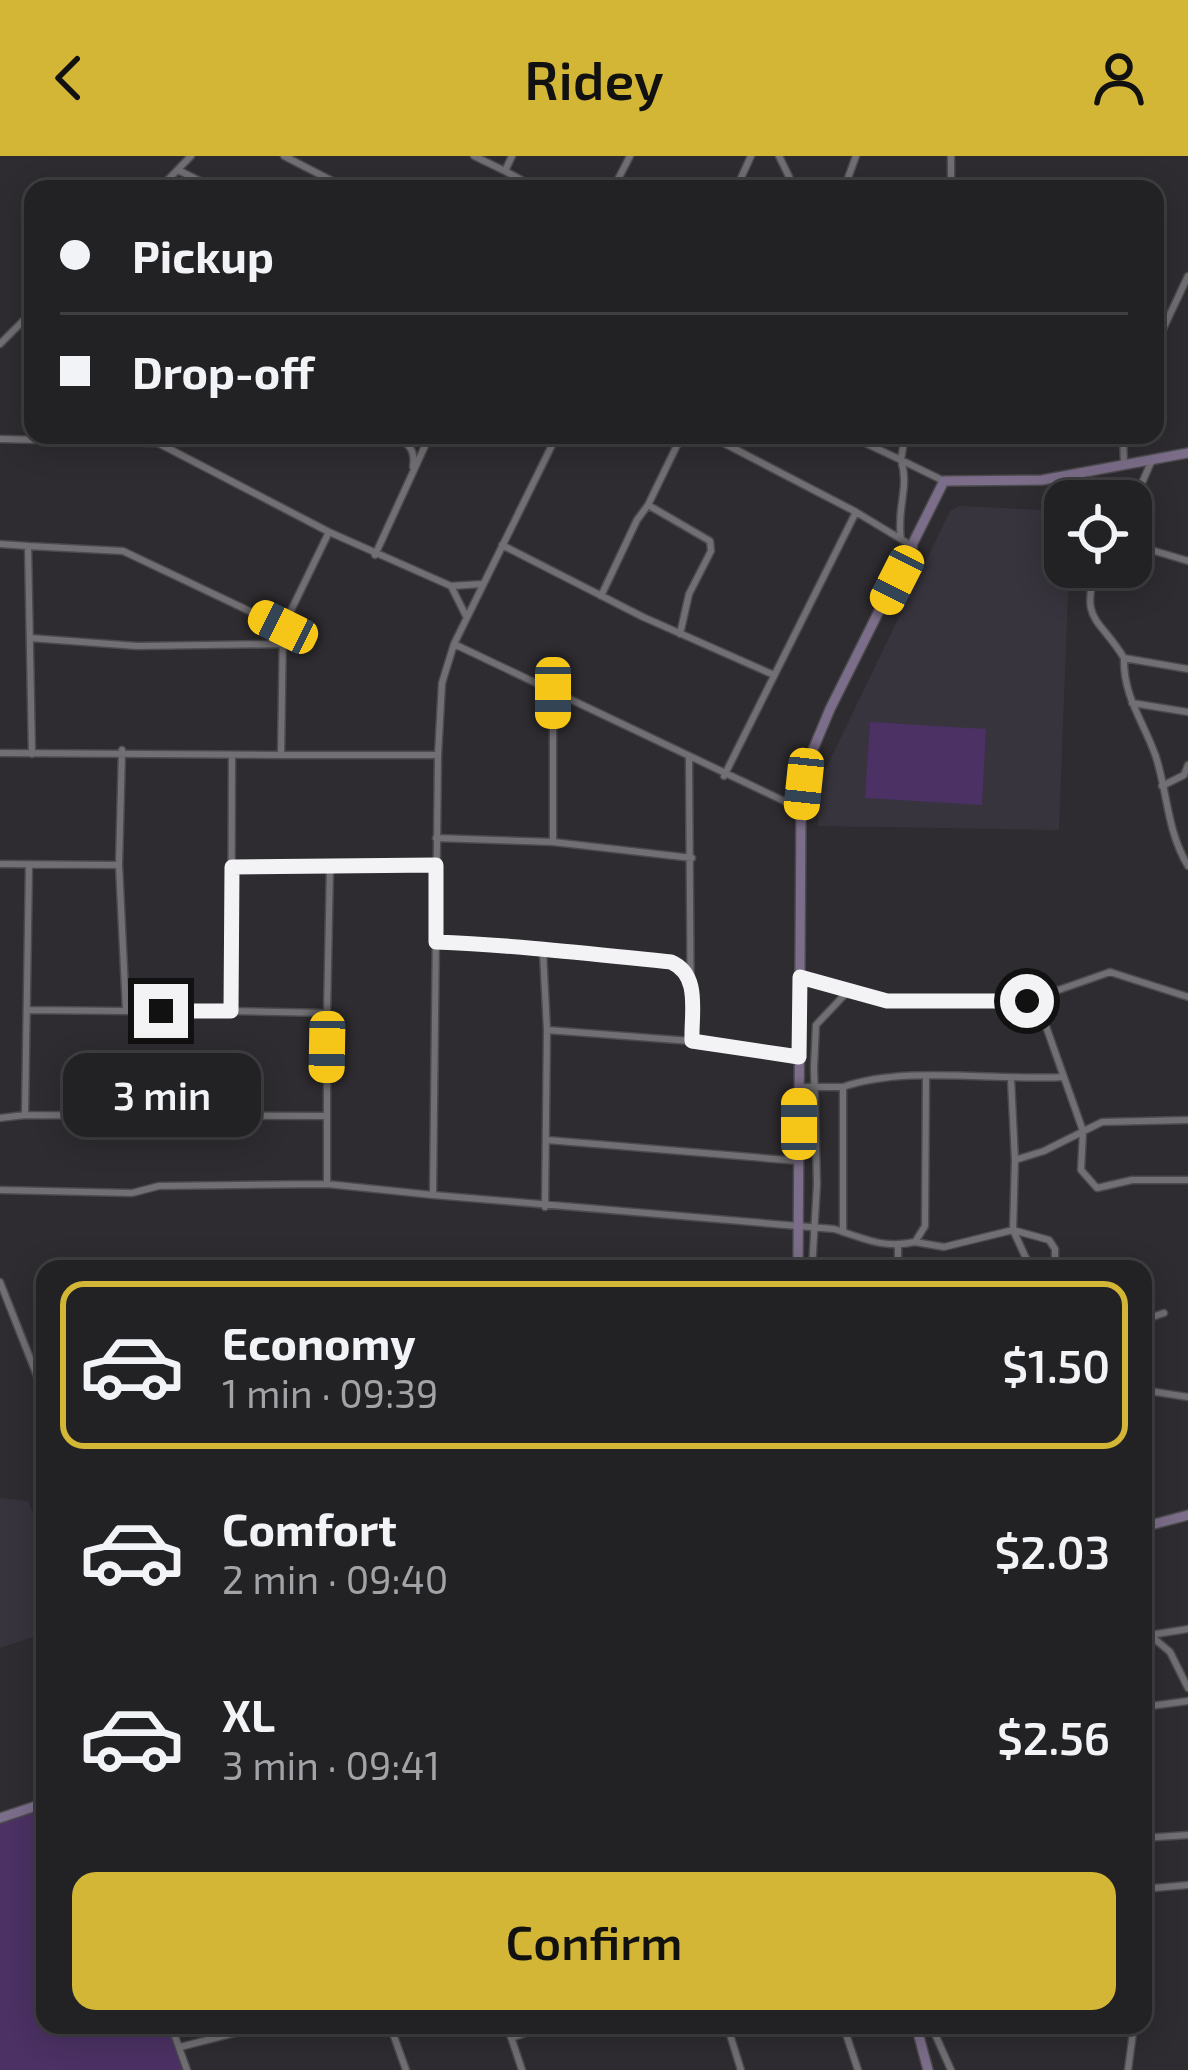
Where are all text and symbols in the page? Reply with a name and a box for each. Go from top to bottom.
icon: back [36,45,102,111]
icon: person [1086,45,1152,111]
text: Ridey [524,46,664,111]
text: Pickup [132,228,274,282]
text: Drop-off [132,344,314,398]
map controls [1044,480,1152,588]
button: locate [1044,480,1152,588]
car [865,540,929,620]
car [243,595,323,659]
car [535,657,571,729]
car [782,746,826,822]
route start [1000,974,1054,1028]
route end [134,984,188,1038]
car [308,1011,346,1083]
callout: 3 min [62,1053,260,1137]
text: 3 min [113,1071,211,1118]
car [781,1088,817,1160]
icon: car [78,1311,186,1419]
text: Economy [222,1315,416,1369]
text: $1.50 [1002,1338,1110,1392]
text: 1 min · 09:39 [222,1369,438,1416]
icon: car [78,1497,186,1605]
text: Comfort [222,1501,397,1555]
text: $2.03 [995,1524,1110,1578]
text: 2 min · 09:40 [222,1555,448,1602]
icon: car [78,1683,186,1791]
text: XL [222,1687,275,1741]
text: $2.56 [997,1710,1110,1764]
text: 3 min · 09:41 [222,1741,440,1788]
button: Confirm [72,1872,1116,2010]

